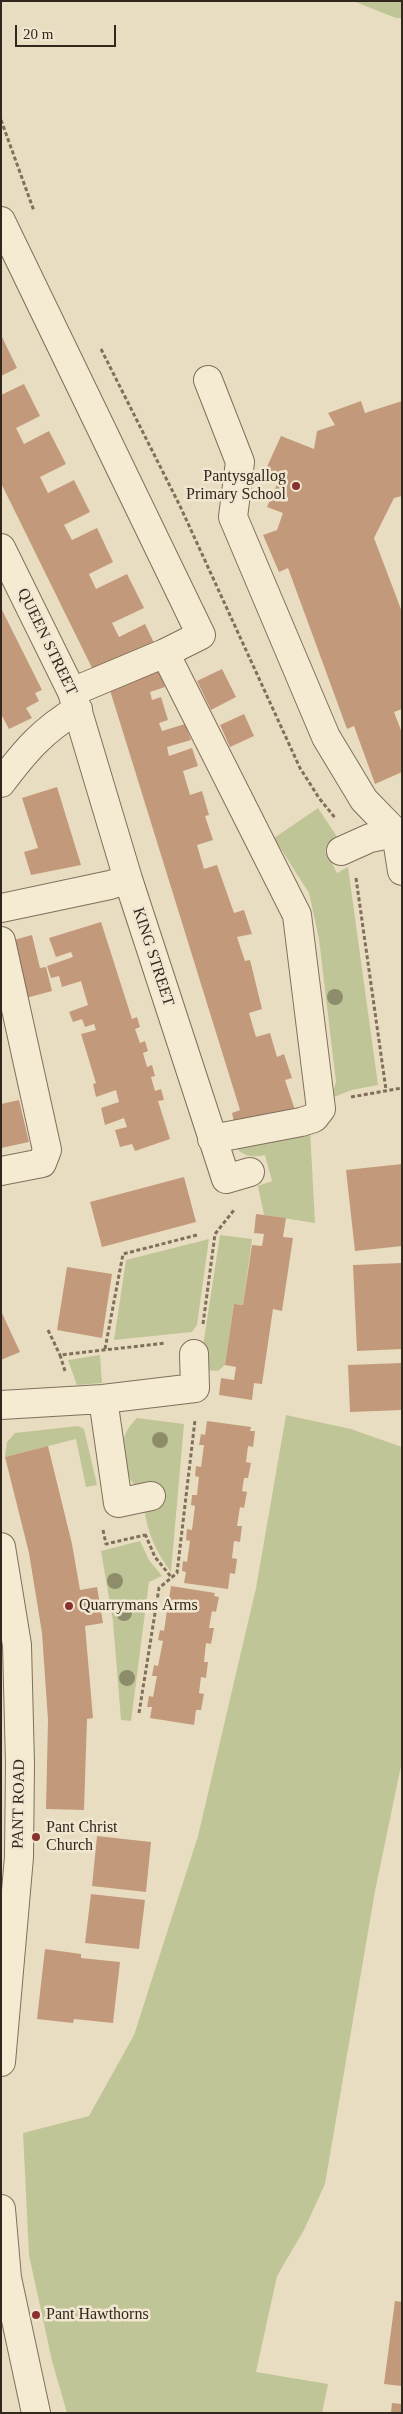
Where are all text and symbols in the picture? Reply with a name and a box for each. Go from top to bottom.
scale bar [18,15,119,47]
text: 20 m [23,26,53,42]
place label: Pantysgallog Primary School [186,467,286,505]
marker: Pantysgallog Primary School [290,480,302,492]
street label: QUEEN STREET [13,585,81,699]
street label: KING STREET [128,905,178,1009]
place label: Quarrymans Arms [79,1596,198,1616]
marker: Quarrymans Arms [63,1600,75,1612]
street label: PANT ROAD [9,1759,29,1849]
place label: Pant Christ Church [46,1818,118,1856]
marker: Pant Christ Church [30,1831,42,1843]
place label: Pant Hawthorns [46,2305,149,2325]
marker: Pant Hawthorns [30,2309,42,2321]

